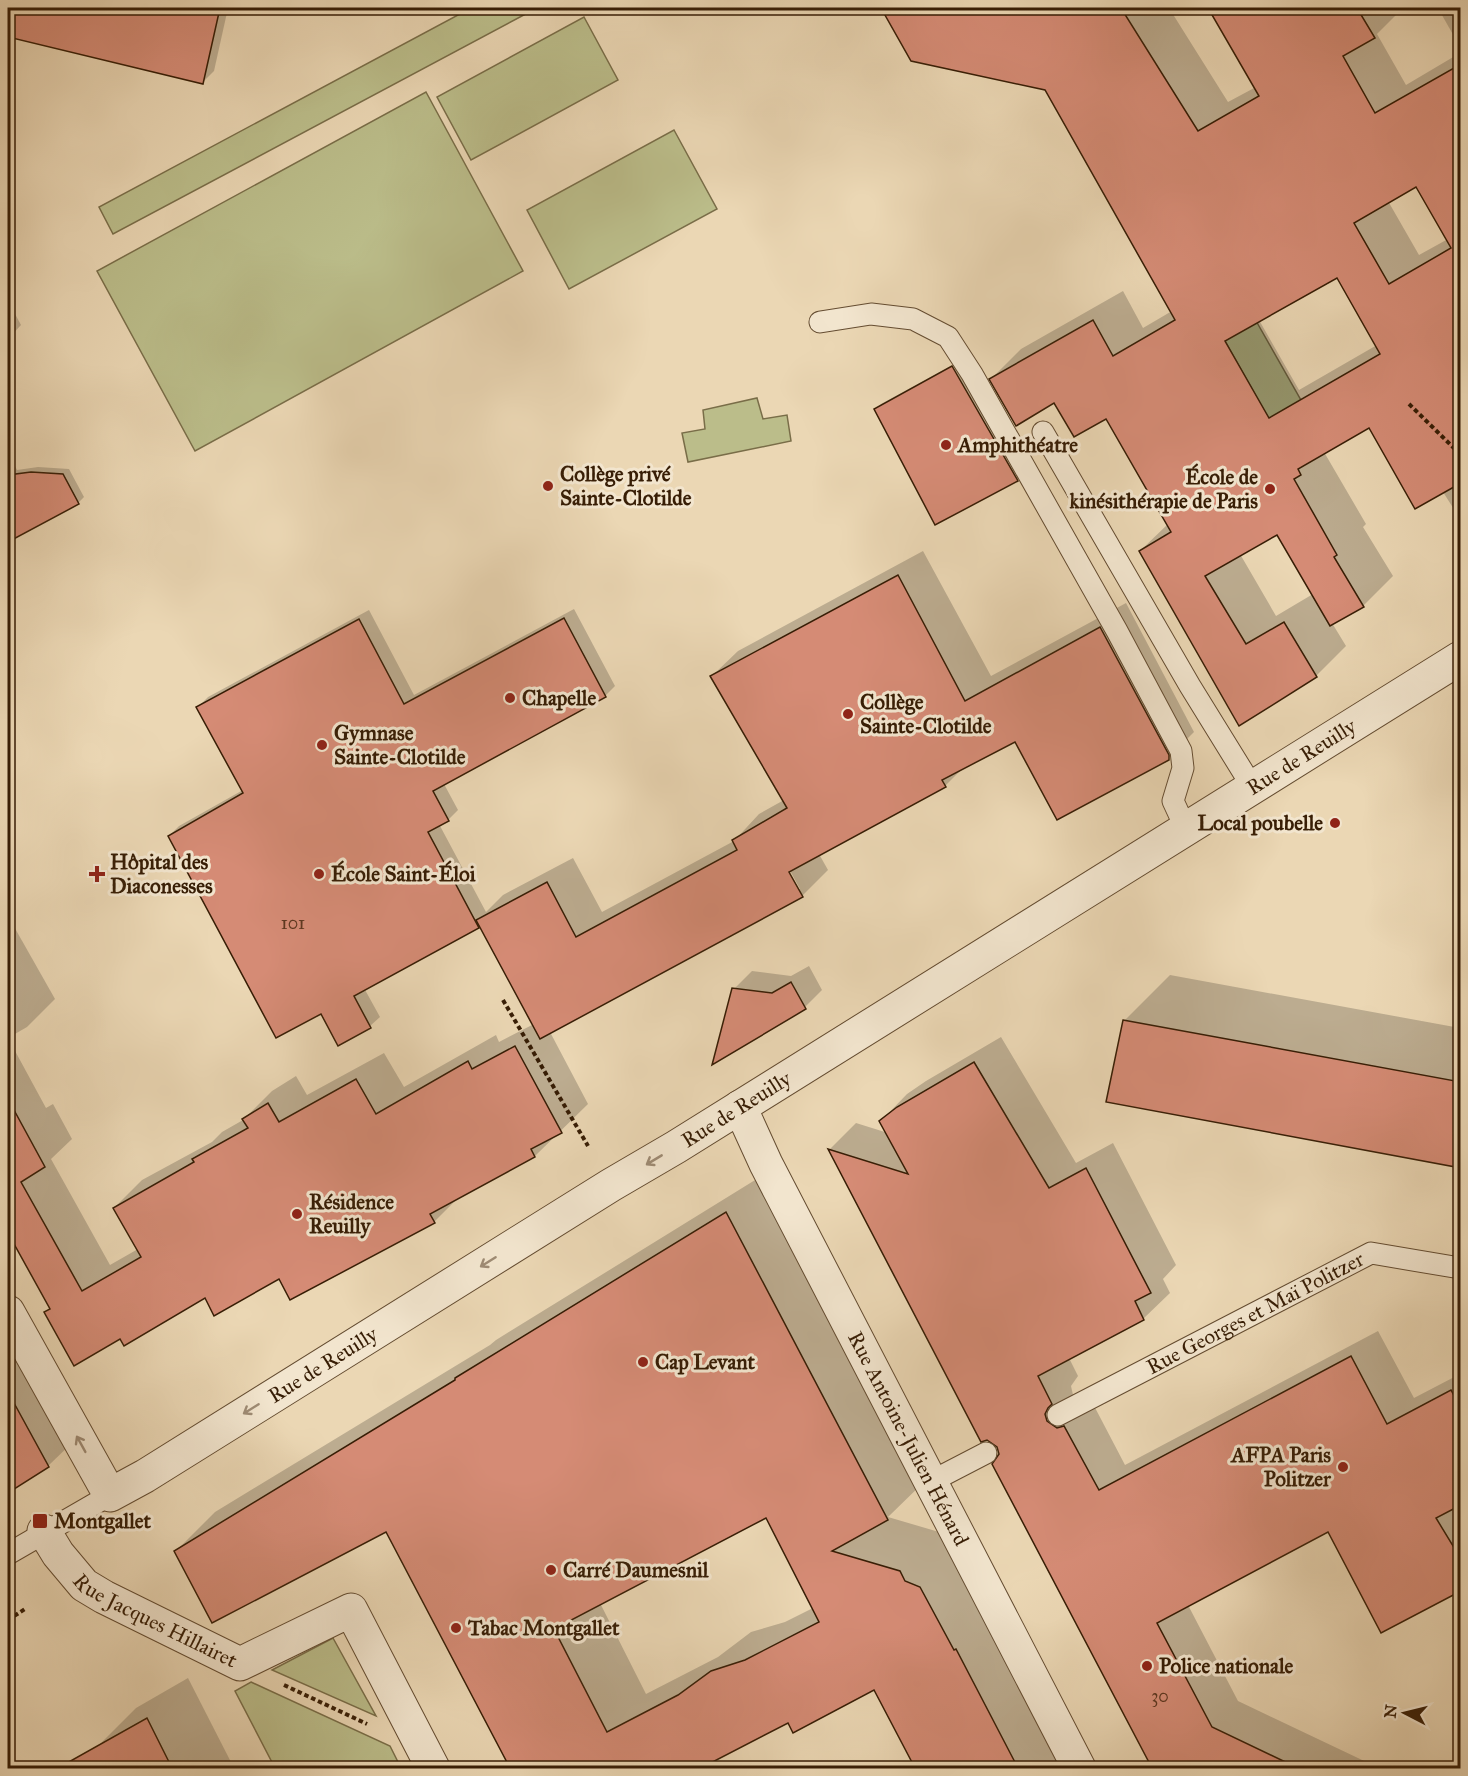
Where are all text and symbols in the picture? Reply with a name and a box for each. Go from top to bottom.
place label: Amphithéatre [956,432,1078,458]
marker: Amphithéatre [939,438,953,452]
place label: Collège privé Sainte-Clotilde [560,461,692,511]
place label: École de kinésithérapie de Paris [1069,463,1258,514]
marker: Collège privé Sainte-Clotilde [541,479,555,493]
marker: École de kinésithérapie de Paris [1263,482,1277,496]
place label: Chapelle [522,685,596,711]
place label: Collège Sainte-Clotilde [860,689,992,739]
marker: Chapelle [503,691,517,705]
marker: Collège Sainte-Clotilde [841,707,855,721]
street label: Rue de Reuilly [1242,712,1362,801]
place label: Gymnase Sainte-Clotilde [334,720,466,770]
marker: Gymnase Sainte-Clotilde [315,738,329,752]
place label: Local poubelle [1197,810,1323,836]
marker: Local poubelle [1328,816,1342,830]
place label: Hôpital des Diaconesses [110,849,213,899]
place label: École Saint-Éloi [331,860,476,887]
marker: Hôpital des Diaconesses [88,865,106,883]
marker: École Saint-Éloi [312,867,326,881]
house number: 101 [281,912,305,934]
street label: Rue de Reuilly [677,1065,797,1153]
one-way arrow [646,1154,663,1166]
place label: Résidence Reuilly [309,1189,394,1239]
marker: Résidence Reuilly [290,1207,304,1221]
street label: Rue Georges et Maï Politzer [1142,1246,1368,1380]
one-way arrow [480,1256,497,1268]
street label: Rue de Reuilly [263,1320,383,1409]
street label: Rue Antoine-Julien Hénard [842,1327,975,1551]
place label: Cap Levant [655,1349,756,1375]
marker: Cap Levant [636,1355,650,1369]
one-way arrow [243,1404,260,1416]
one-way arrow [75,1436,87,1453]
place label: AFPA Paris Politzer [1229,1442,1332,1492]
marker: AFPA Paris Politzer [1336,1460,1350,1474]
place label: Montgallet [54,1508,152,1534]
marker: Montgallet [31,1512,49,1530]
place label: Carré Daumesnil [563,1557,710,1583]
marker: Carré Daumesnil [544,1563,558,1577]
street label: Rue Jacques Hillairet [67,1568,242,1674]
place label: Tabac Montgallet [467,1615,620,1641]
marker: Tabac Montgallet [449,1621,463,1635]
place label: Police nationale [1159,1653,1294,1679]
marker: Police nationale [1140,1659,1154,1673]
north arrow [1375,1683,1435,1743]
house number: 30 [1151,1685,1169,1707]
text: N [1380,1703,1401,1719]

